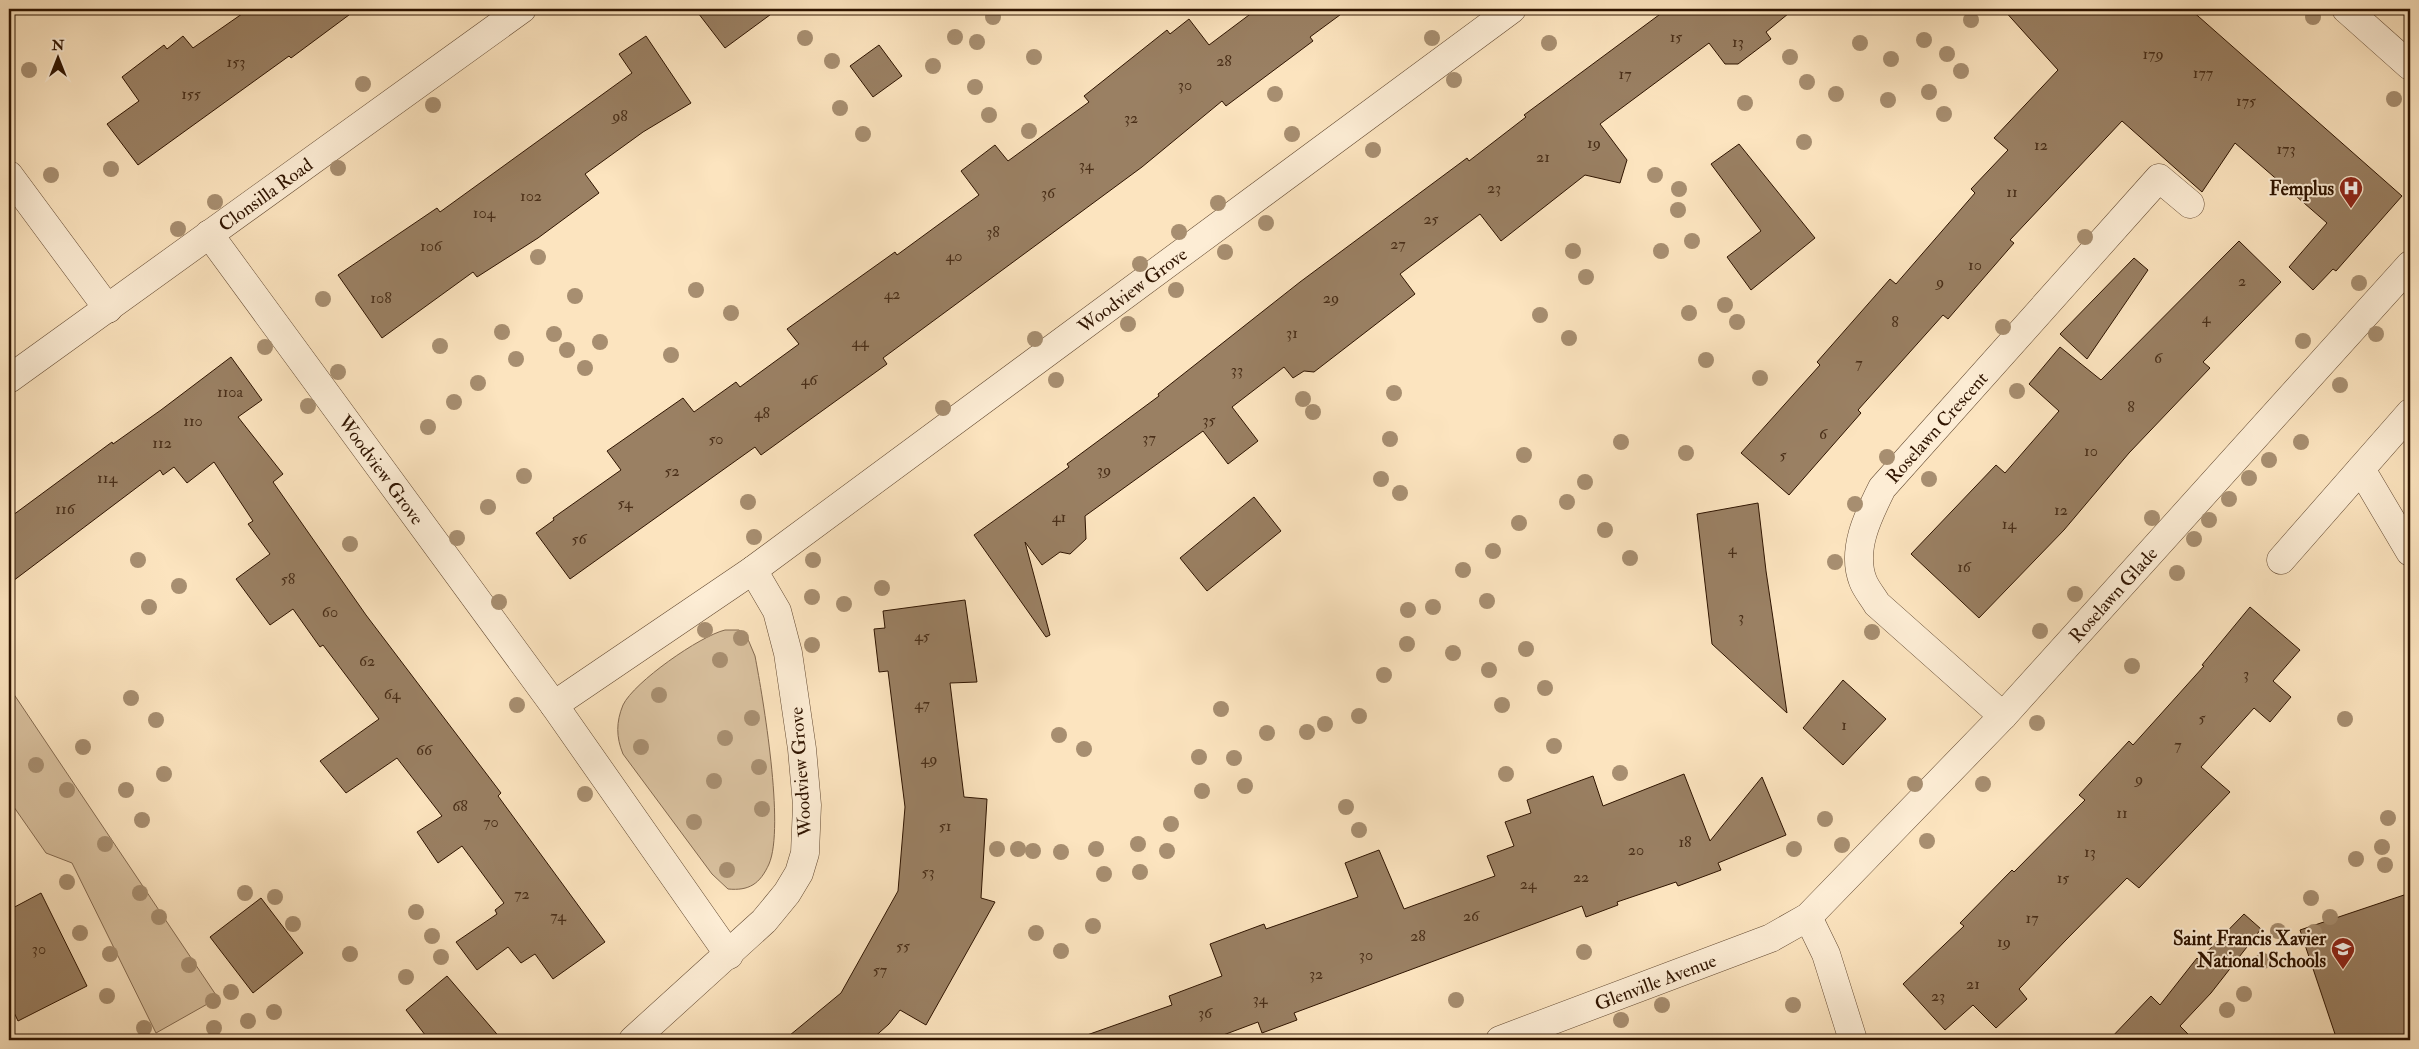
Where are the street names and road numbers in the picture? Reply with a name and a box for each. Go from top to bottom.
street label: Clonsilla Road [214,153,318,237]
street label: Woodview Grove [1073,242,1192,339]
street label: Roselawn Crescent [1881,367,1993,489]
street label: Woodview Grove [332,410,429,530]
street label: Roselawn Glade [2064,542,2163,648]
street label: Woodview Grove [784,706,818,839]
street label: Glenville Avenue [1591,949,1720,1016]

